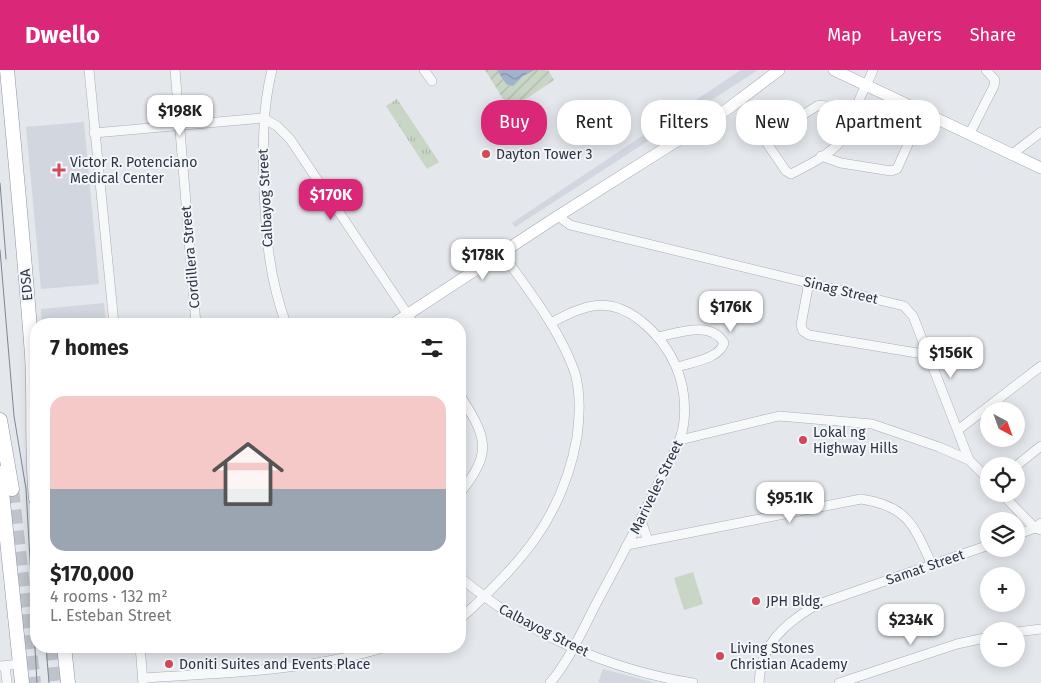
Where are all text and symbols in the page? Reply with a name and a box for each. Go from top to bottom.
text: Dwello [25,21,100,49]
text: Map [827,24,862,46]
text: Layers [890,24,942,46]
text: Share [970,24,1016,46]
pin: $198K [145,94,215,137]
chip: Buy [481,100,547,145]
chip: Rent [557,100,631,145]
chip: Filters [641,100,726,145]
chip: New [736,100,807,145]
chip: Apartment [817,100,940,145]
text: $198K [158,101,202,120]
place label: Dayton Tower 3 [496,146,593,163]
street label: Calbayog Street [254,147,277,248]
marker: Dayton Tower 3 [480,148,492,160]
place label: Victor R. Potenciano Medical Center [70,154,197,187]
marker: Victor R. Potenciano Medical Center [52,163,66,177]
pin: $170K [296,178,366,221]
text: $170K [310,185,352,204]
street label: Cordillera Street [177,204,203,309]
pin: $178K [448,238,518,281]
text: $178K [462,245,504,264]
street label: EDSA [17,268,36,302]
street label: Sinag Street [802,273,881,308]
pin: $176K [696,290,766,333]
text: $176K [710,297,752,316]
icon: filters [418,334,446,362]
text: 7 homes [50,335,129,361]
pin: $156K [916,336,986,379]
text: $156K [929,343,973,362]
north arrow [980,402,1025,448]
map controls [980,402,1025,667]
place label: Lokal ng Highway Hills [813,424,898,457]
icon: home [203,429,293,519]
marker: Lokal ng Highway Hills [797,434,809,446]
street label: Mariveles Street [626,437,687,537]
button: locate [980,457,1025,502]
pin: $95.1K [749,482,831,524]
text: $95.1K [767,488,813,507]
button: layers [980,512,1025,557]
street label: Samat Street [884,546,967,589]
text: $170,000 [50,561,134,587]
button: + [980,567,1025,612]
text: 4 rooms · 132 m² [50,587,168,606]
place label: JPH Bldg. [766,593,823,610]
marker: JPH Bldg. [750,595,762,607]
street label: Calbayog Street [496,600,593,661]
pin: $234K [876,604,946,646]
text: L. Esteban Street [50,606,171,625]
text: $234K [889,610,933,629]
button: − [980,622,1025,667]
place label: Living Stones Christian Academy [730,640,847,673]
marker: Living Stones Christian Academy [714,650,726,662]
place label: Doniti Suites and Events Place [179,656,370,673]
marker: Doniti Suites and Events Place [163,658,175,670]

